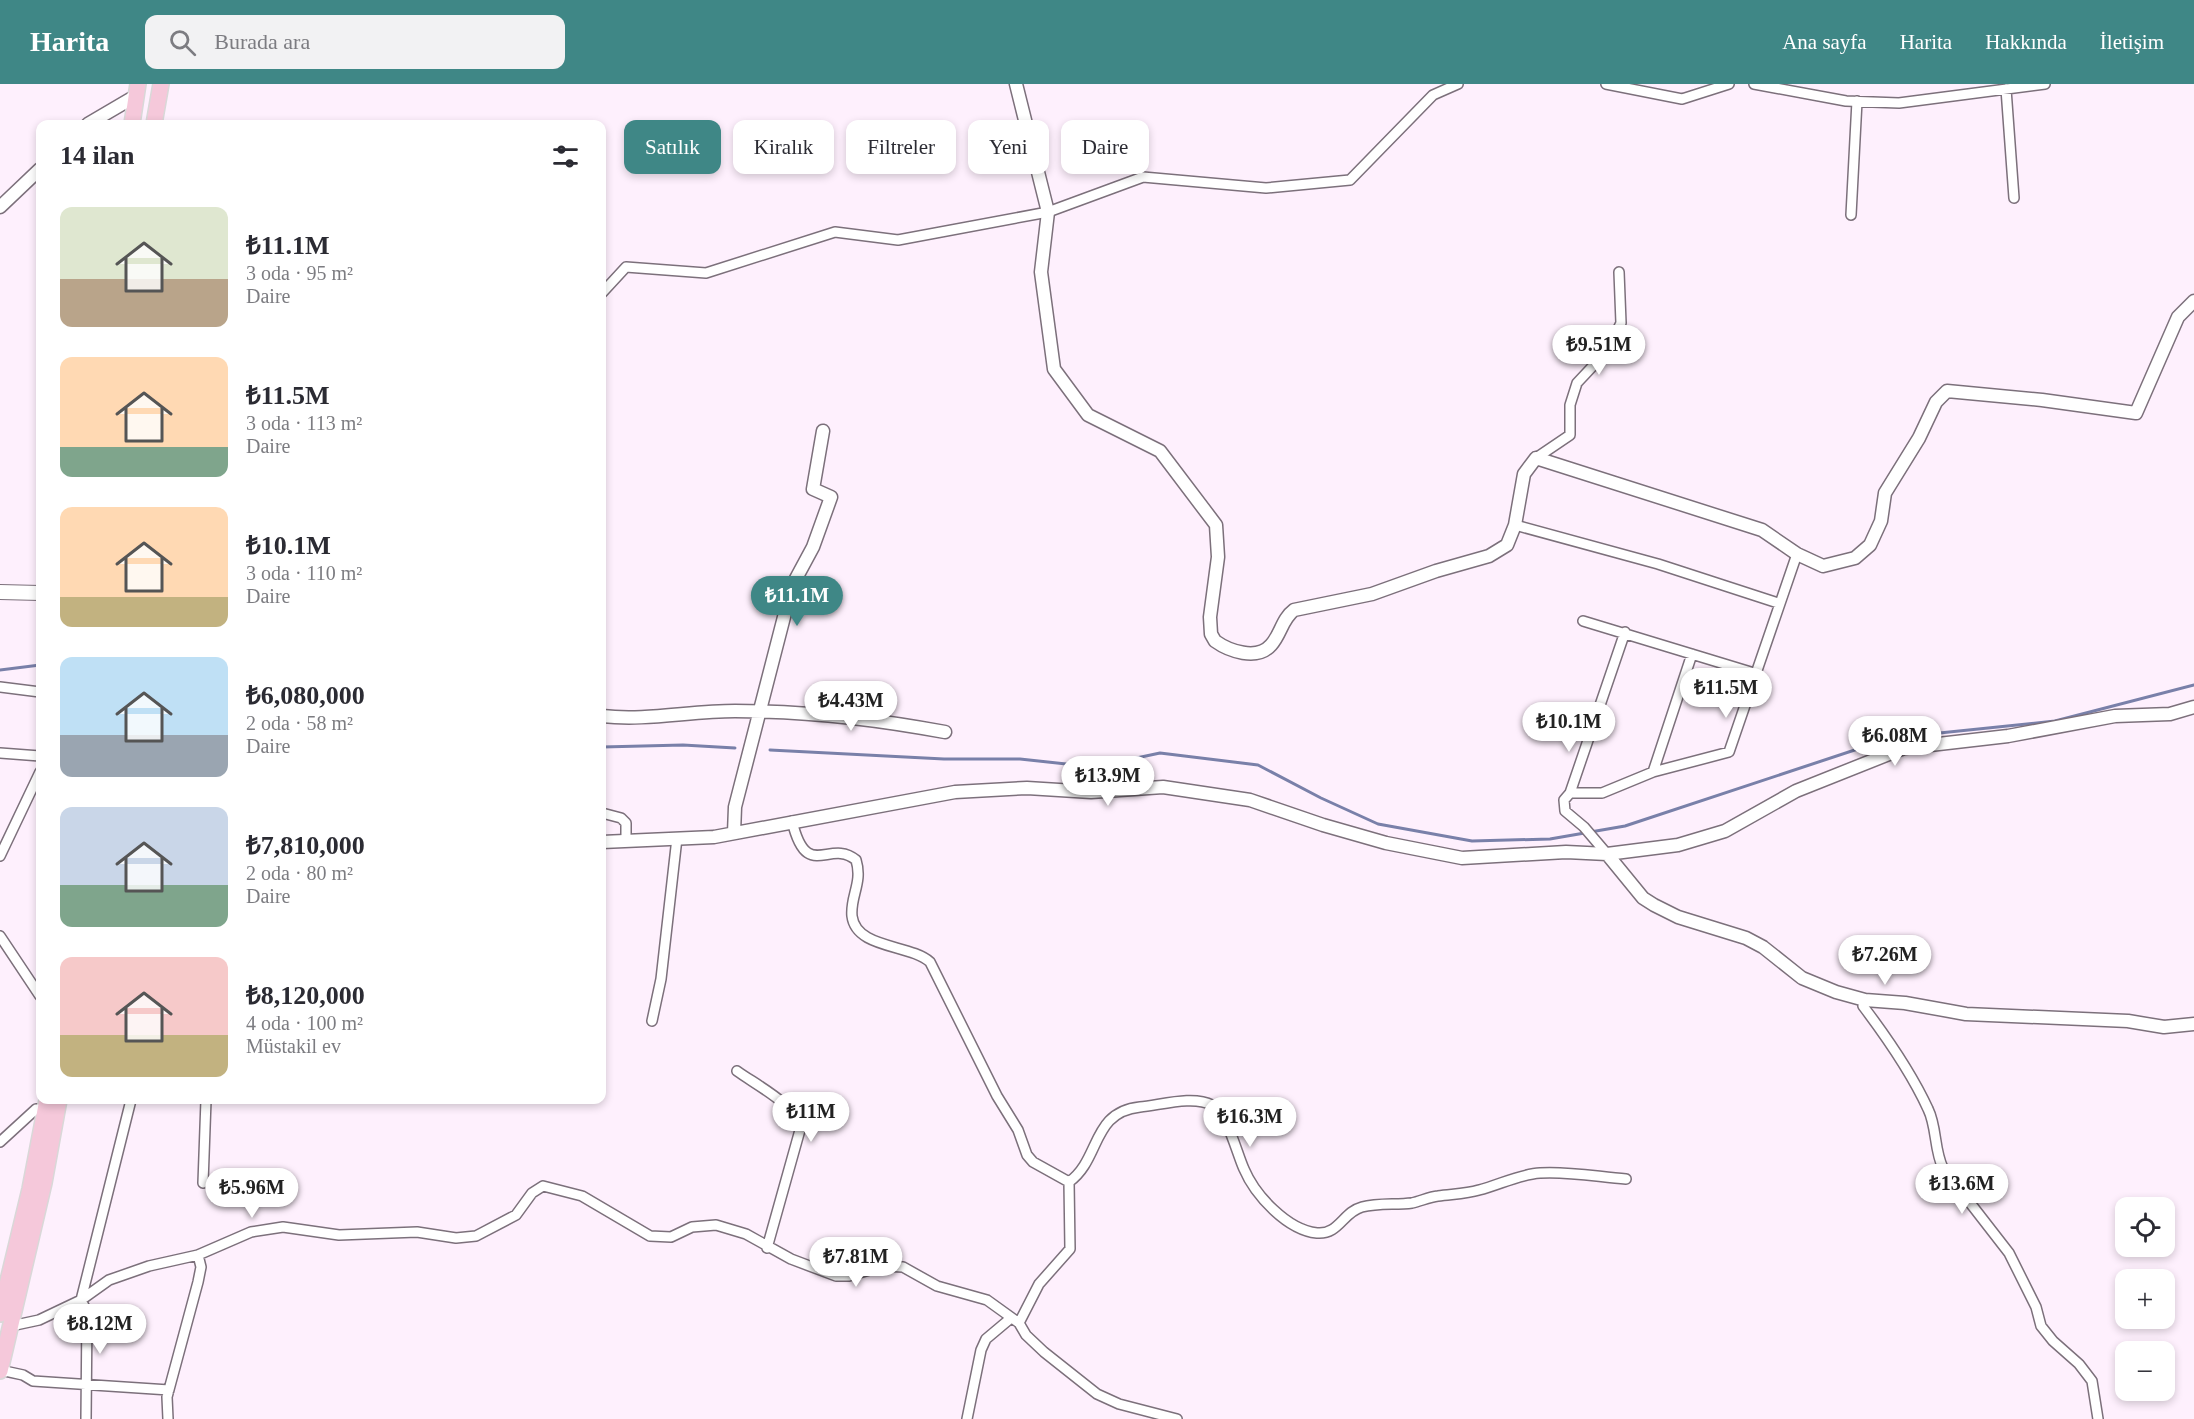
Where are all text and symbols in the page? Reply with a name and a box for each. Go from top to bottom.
search box [145,15,565,69]
text: Harita [30,26,109,57]
icon: search [166,26,199,59]
text: Burada ara [214,29,310,54]
text: Ana sayfa [1782,30,1867,54]
text: Harita [1900,30,1952,54]
text: Hakkında [1985,30,2067,54]
text: İletişim [2100,30,2164,54]
chip: Satılık [624,120,721,174]
chip: Kiralık [733,120,834,174]
chip: Filtreler [846,120,956,174]
chip: Yeni [968,120,1049,174]
chip: Daire [1061,120,1149,174]
icon: filters [549,140,582,173]
text: 14 ilan [60,141,134,170]
icon: home [108,231,180,303]
text: ₺11.1M [246,231,329,260]
text: 3 oda · 95 m² [246,262,353,284]
text: Daire [246,285,290,307]
pin: ₺9.51M [1550,325,1648,376]
text: ₺9.51M [1566,333,1632,355]
icon: home [108,381,180,453]
text: ₺11.5M [246,381,329,410]
text: 3 oda · 113 m² [246,412,362,434]
text: Daire [246,435,290,457]
icon: home [108,531,180,603]
text: ₺10.1M [246,531,331,560]
text: 3 oda · 110 m² [246,562,362,584]
pin: ₺11.1M [748,576,846,627]
text: ₺11.1M [765,584,829,606]
text: Daire [246,585,290,607]
pin: ₺11.5M [1677,668,1775,719]
text: ₺11.5M [1694,676,1758,698]
icon: home [108,681,180,753]
text: ₺6,080,000 [246,681,365,710]
pin: ₺4.43M [802,681,900,732]
text: ₺4.43M [818,689,884,711]
pin: ₺10.1M [1520,702,1618,753]
text: ₺10.1M [1536,710,1602,732]
text: 2 oda · 58 m² [246,712,353,734]
pin: ₺6.08M [1846,716,1944,767]
text: ₺6.08M [1862,724,1928,746]
text: Daire [246,735,290,757]
pin: ₺13.9M [1059,756,1157,807]
text: ₺13.9M [1075,764,1141,786]
icon: home [108,831,180,903]
text: ₺7,810,000 [246,831,365,860]
text: 2 oda · 80 m² [246,862,353,884]
text: Daire [246,885,290,907]
pin: ₺7.26M [1836,935,1934,986]
text: ₺7.26M [1852,943,1918,965]
icon: home [108,981,180,1053]
text: ₺8,120,000 [246,981,365,1010]
text: 4 oda · 100 m² [246,1012,363,1034]
text: Müstakil ev [246,1035,341,1057]
pin: ₺11M [775,1092,847,1143]
pin: ₺16.3M [1201,1097,1299,1148]
text: ₺11M [786,1100,836,1122]
text: ₺16.3M [1217,1105,1283,1127]
pin: ₺13.6M [1913,1164,2011,1215]
pin: ₺5.96M [203,1168,301,1219]
text: ₺13.6M [1929,1172,1995,1194]
text: ₺5.96M [219,1176,285,1198]
map controls [2115,1197,2175,1401]
button: locate [2115,1197,2175,1257]
pin: ₺7.81M [807,1237,905,1288]
text: ₺7.81M [823,1245,889,1267]
button: + [2115,1269,2175,1329]
pin: ₺8.12M [51,1304,149,1355]
text: ₺8.12M [67,1312,133,1334]
button: − [2115,1341,2175,1401]

